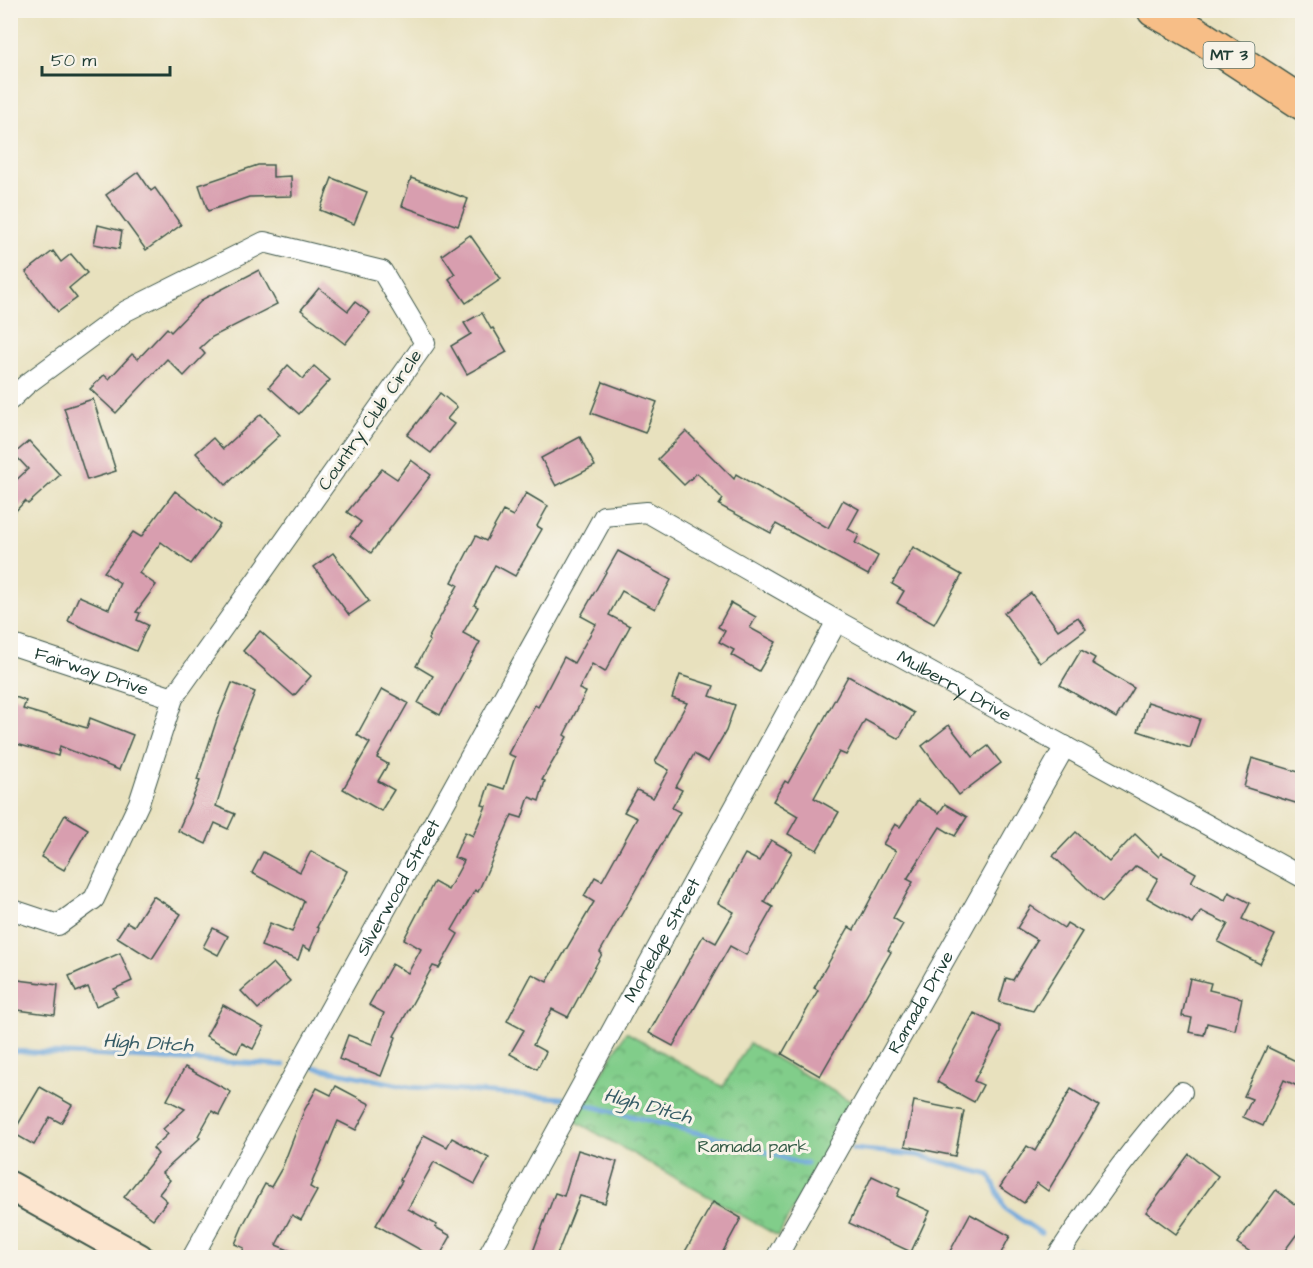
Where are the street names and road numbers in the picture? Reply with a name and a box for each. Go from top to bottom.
road number: MT 3 [1204,42,1254,68]
street label: Country Club Circle [312,344,429,496]
street label: Fairway Drive [31,641,152,702]
street label: Mulberry Drive [893,644,1016,727]
street label: Silverwood Street [350,814,446,960]
street label: Morledge Street [617,872,706,1007]
street label: Ramada Drive [882,946,960,1058]

